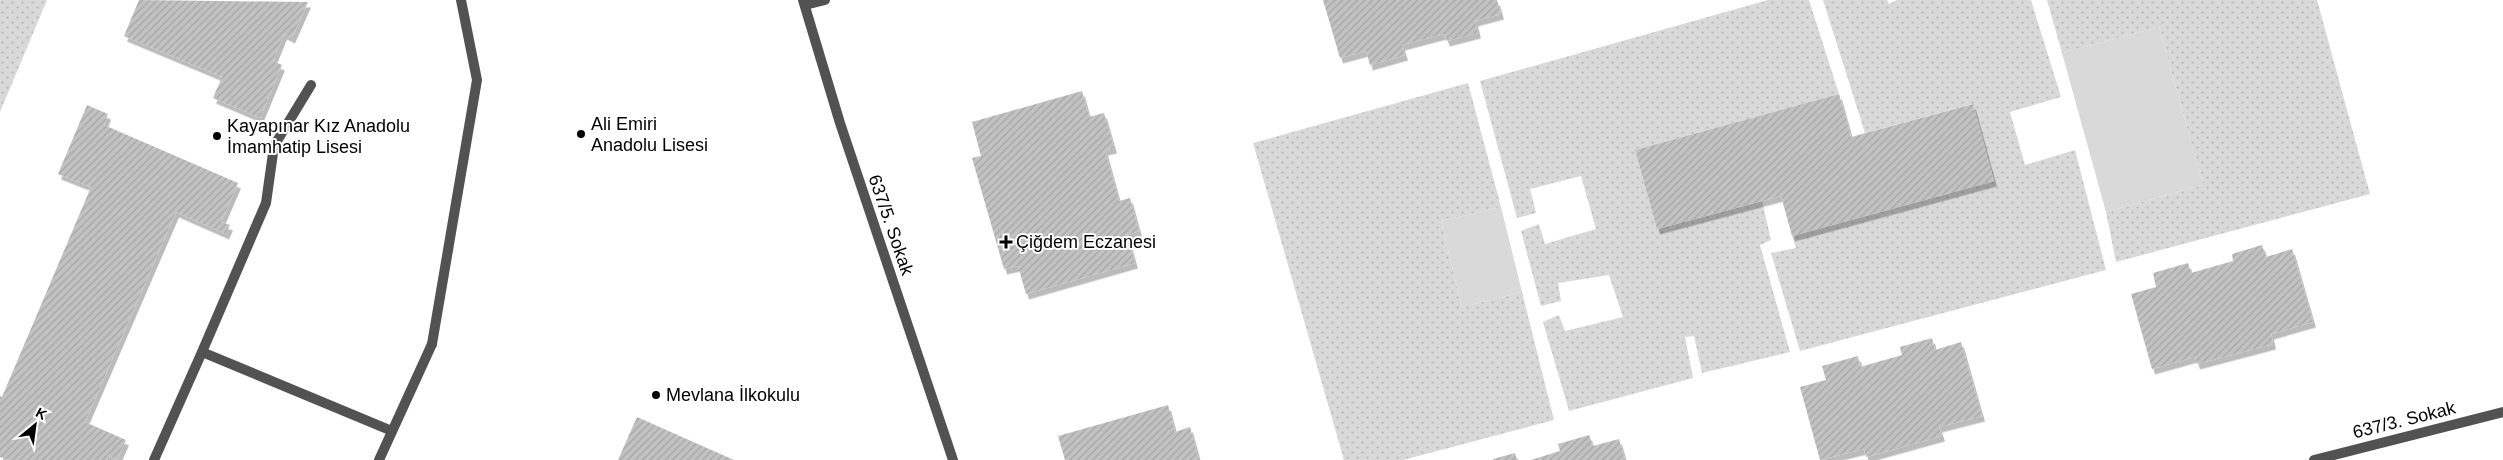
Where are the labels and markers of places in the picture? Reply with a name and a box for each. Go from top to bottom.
place label: Ali Emiri Anadolu Lisesi [591,114,708,155]
place label: Kayapınar Kız Anadolu İmamhatip Lisesi [227,116,410,157]
marker: Ali Emiri Anadolu Lisesi [575,128,587,140]
marker: Kayapınar Kız Anadolu İmamhatip Lisesi [211,130,223,142]
place label: Çiğdem Eczanesi [1016,232,1156,252]
marker: Çiğdem Eczanesi [1000,236,1012,248]
place label: Mevlana İlkokulu [666,385,800,405]
marker: Mevlana İlkokulu [650,389,662,401]

